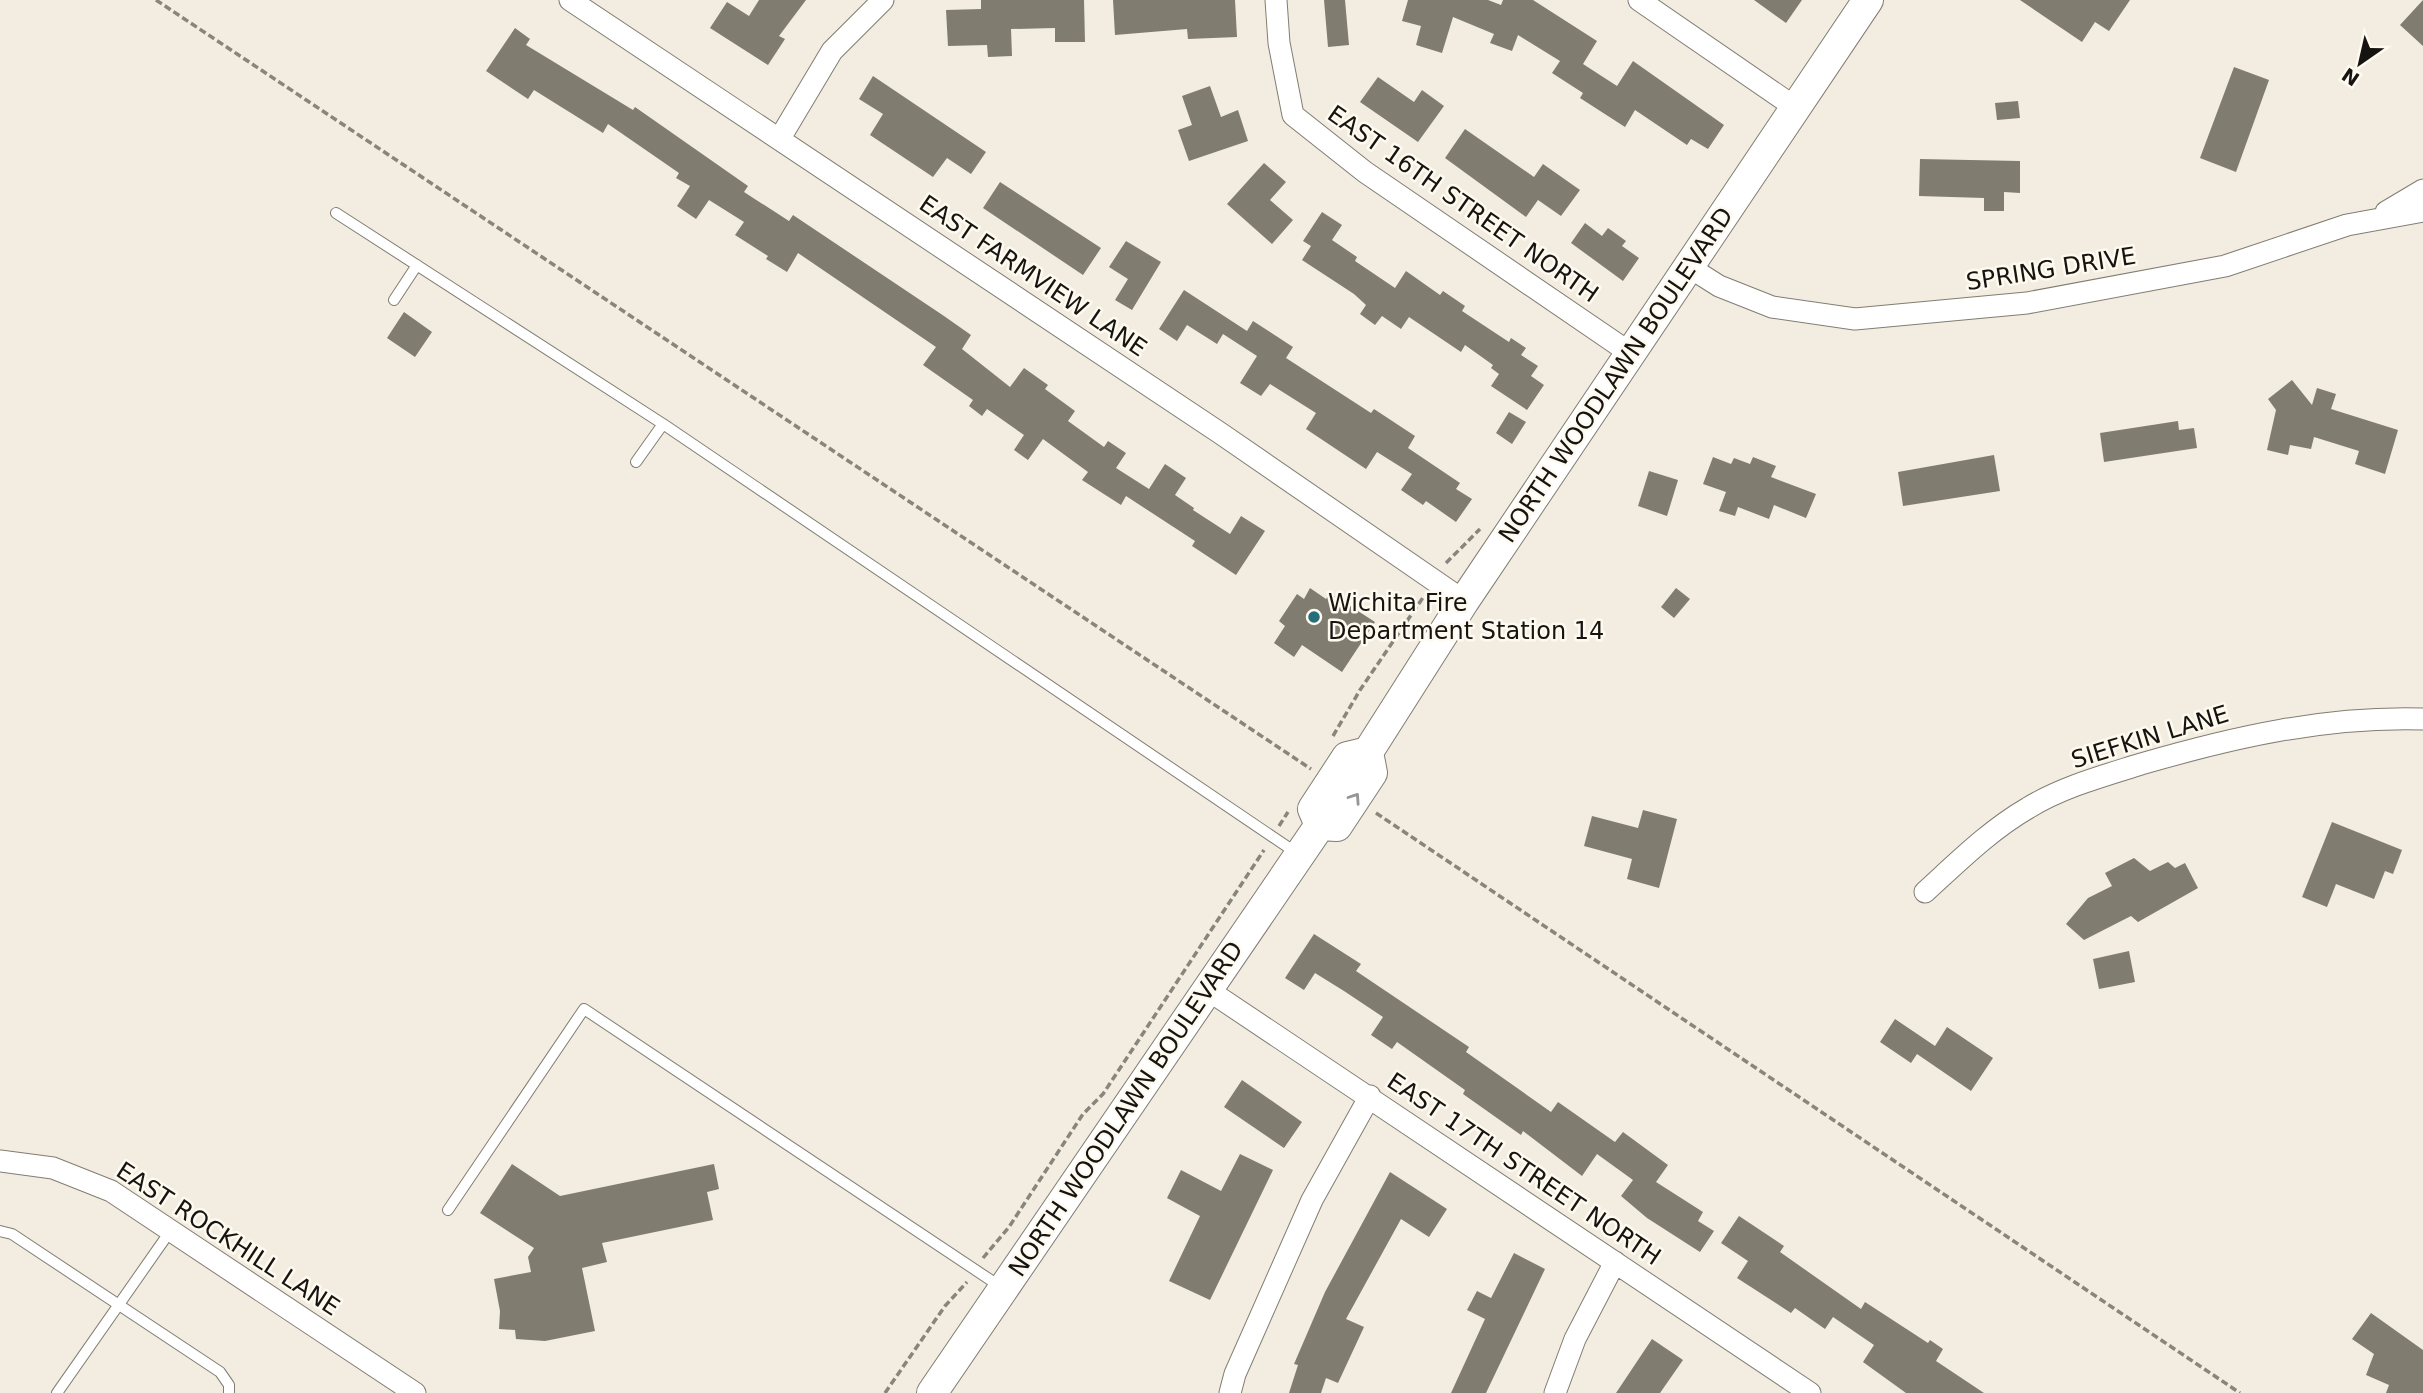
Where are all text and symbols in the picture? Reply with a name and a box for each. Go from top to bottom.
north arrow [2325,28,2395,98]
text: N [2338,64,2363,91]
street label: EAST 16TH STREET NORTH [1322,100,1604,308]
street label: EAST FARMVIEW LANE [914,189,1152,363]
street label: NORTH WOODLAWN BOULEVARD [1493,202,1739,548]
street label: SPRING DRIVE [1964,242,2138,296]
place label: Wichita Fire Department Station 14 [1328,589,1604,645]
marker: Wichita Fire Department Station 14 [1306,609,1322,625]
street label: SIEFKIN LANE [2068,700,2232,774]
one-way arrow [1347,793,1360,806]
street label: NORTH WOODLAWN BOULEVARD [1003,936,1249,1282]
street label: EAST 17TH STREET NORTH [1382,1067,1666,1271]
street label: EAST ROCKHILL LANE [111,1156,345,1322]

